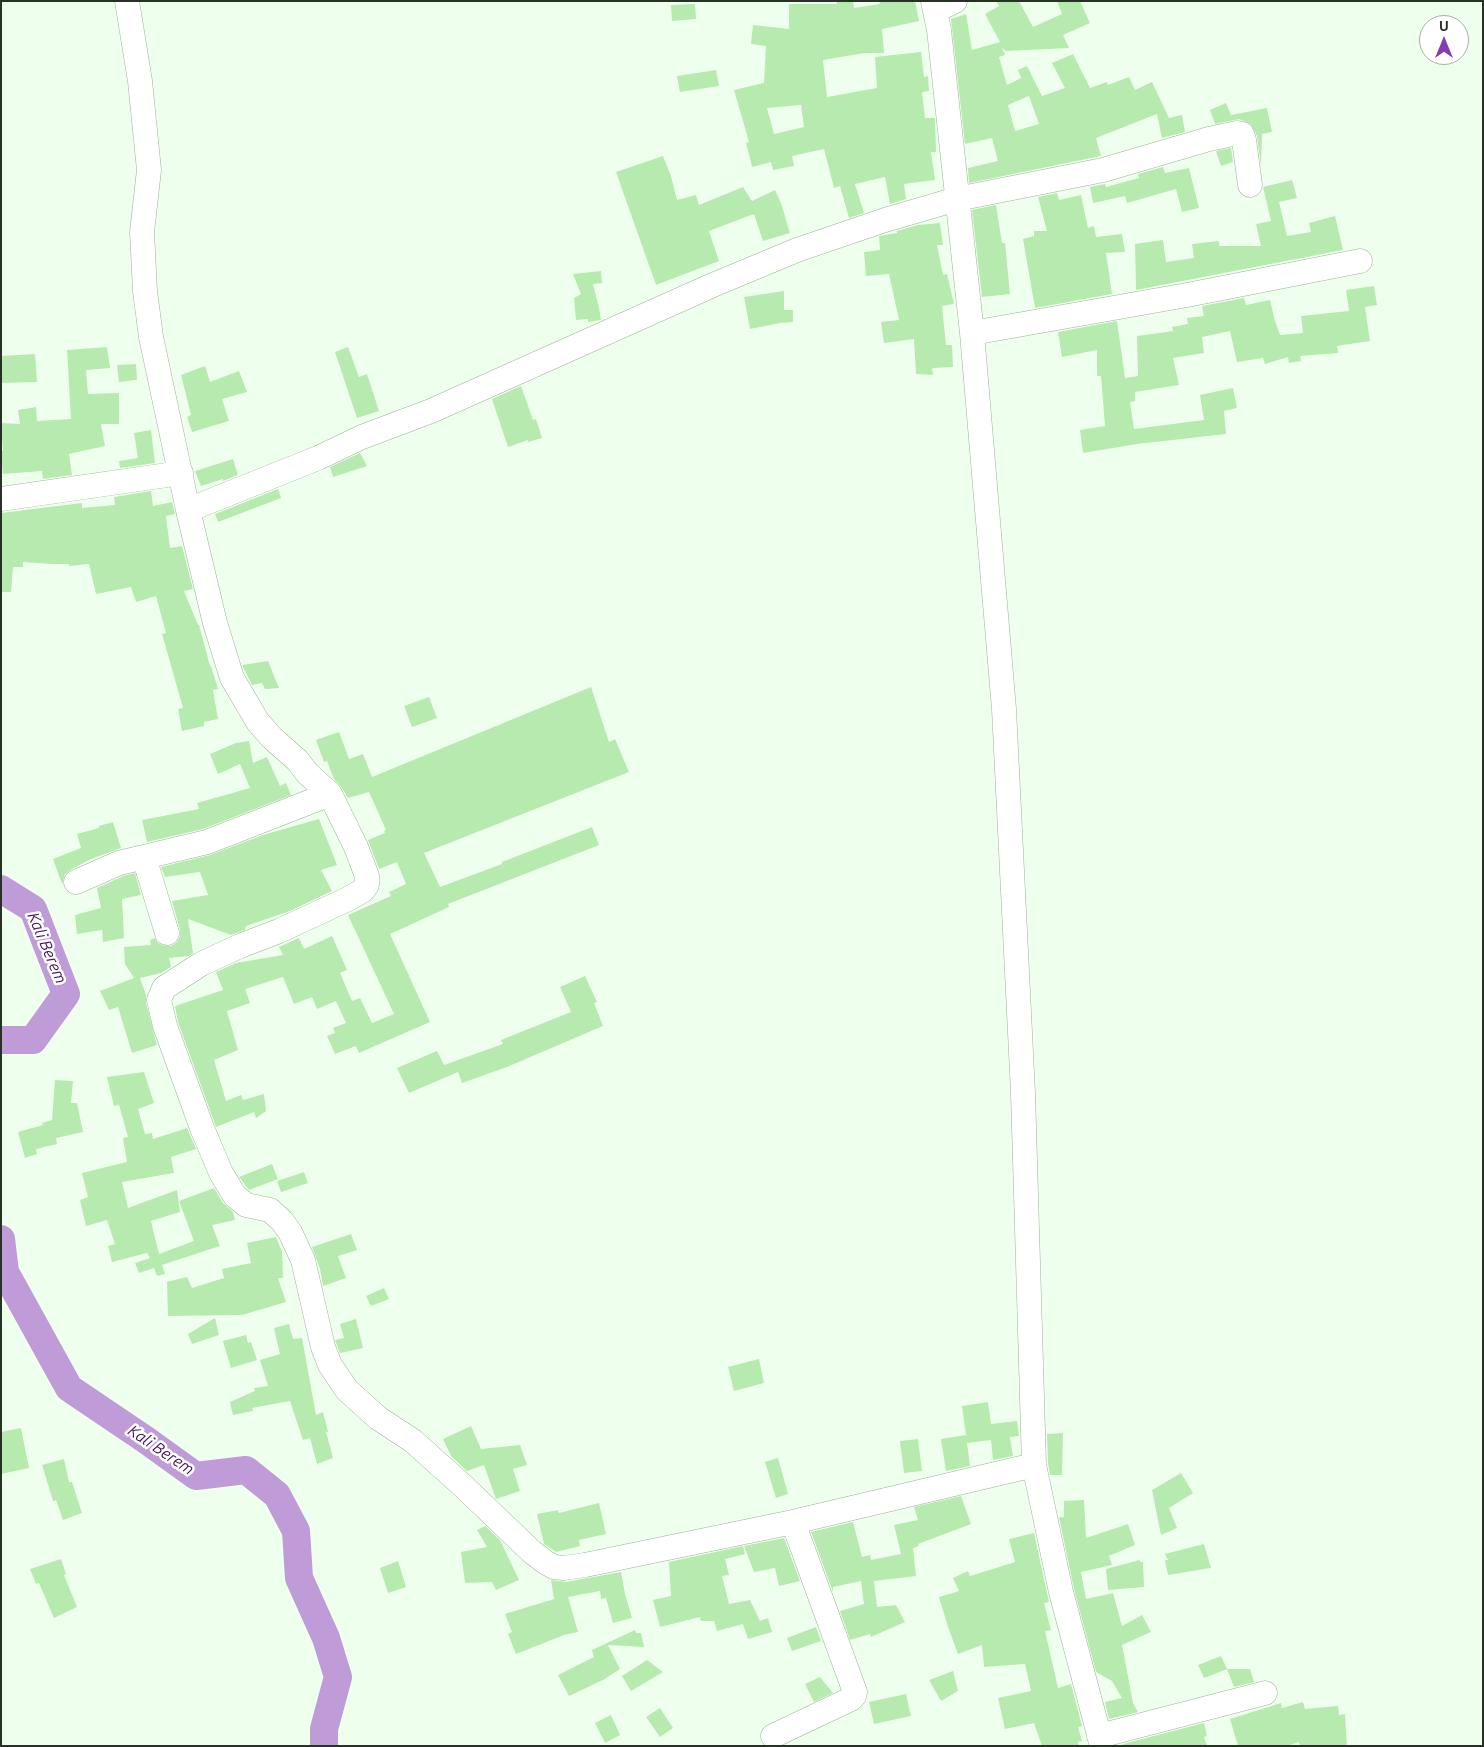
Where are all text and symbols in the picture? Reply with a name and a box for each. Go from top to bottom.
north arrow [1419,15,1469,65]
text: U [1439,18,1449,34]
water label: Kali Berem [23,909,71,987]
water label: Kali Berem [124,1421,198,1479]

